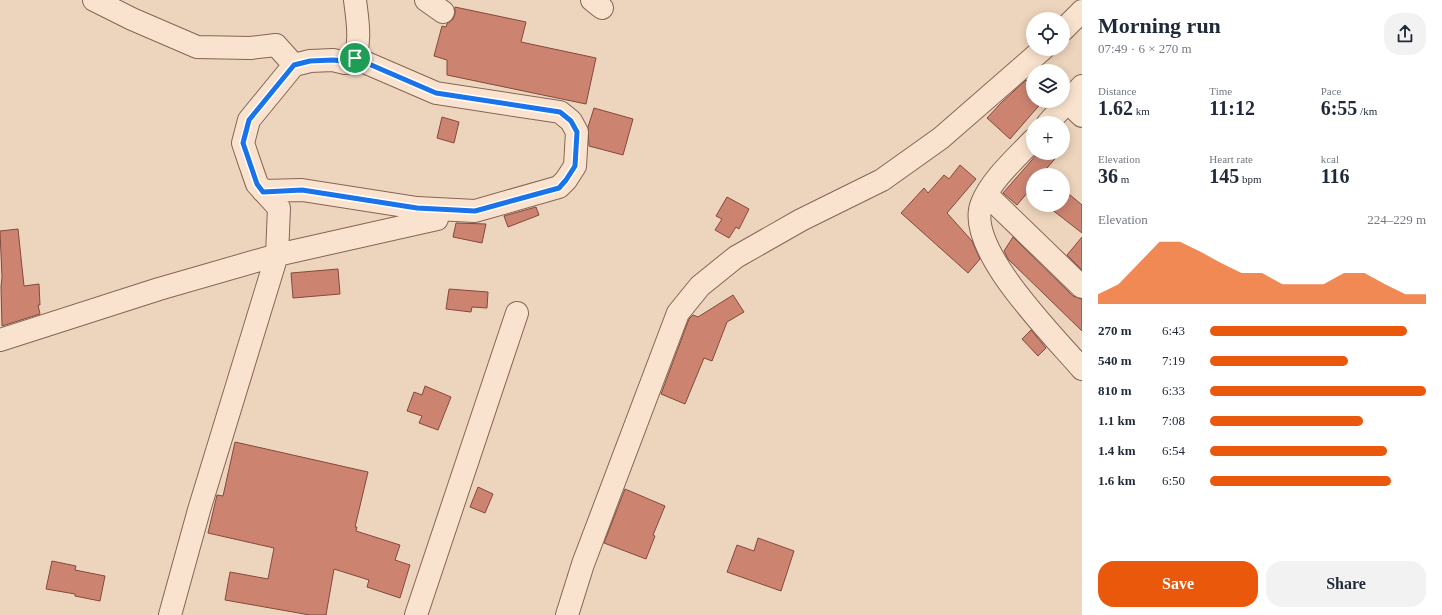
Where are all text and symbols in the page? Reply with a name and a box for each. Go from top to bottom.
map controls [1026,12,1070,212]
button: locate [1026,12,1070,56]
text: Morning run [1098,13,1221,38]
button: share [1384,13,1426,55]
pin [338,41,372,75]
text: 07:49 · 6 × 270 m [1098,41,1192,56]
icon: arrive [344,47,366,69]
button: layers [1026,64,1070,108]
text: Distance [1098,85,1136,97]
text: Time [1209,85,1232,97]
text: Pace [1321,85,1341,97]
text: 1.62 [1098,97,1133,119]
text: 11:12 [1209,97,1255,119]
text: 6:55 [1321,97,1357,119]
text: km [1133,105,1150,117]
text: /km [1357,105,1377,117]
button: + [1026,116,1070,160]
text: Elevation [1098,153,1140,165]
text: Heart rate [1209,153,1253,165]
text: kcal [1321,153,1339,165]
text: 36 [1098,165,1118,187]
text: 145 [1209,165,1239,187]
text: 116 [1321,165,1350,187]
button: − [1026,168,1070,212]
text: m [1118,173,1129,185]
text: bpm [1239,173,1262,185]
text: Elevation [1098,212,1148,227]
text: 224–229 m [1367,212,1426,227]
text: 270 m [1098,323,1132,338]
text: 6:43 [1162,323,1185,338]
text: 540 m [1098,353,1132,368]
text: 7:19 [1162,353,1185,368]
text: 810 m [1098,383,1132,398]
text: 6:33 [1162,383,1185,398]
text: 1.1 km [1098,413,1136,428]
text: 7:08 [1162,413,1185,428]
text: 1.4 km [1098,443,1136,458]
text: 6:54 [1162,443,1185,458]
text: 1.6 km [1098,473,1136,488]
text: 6:50 [1162,473,1185,488]
button: Save [1098,561,1258,607]
button: Share [1266,561,1426,607]

